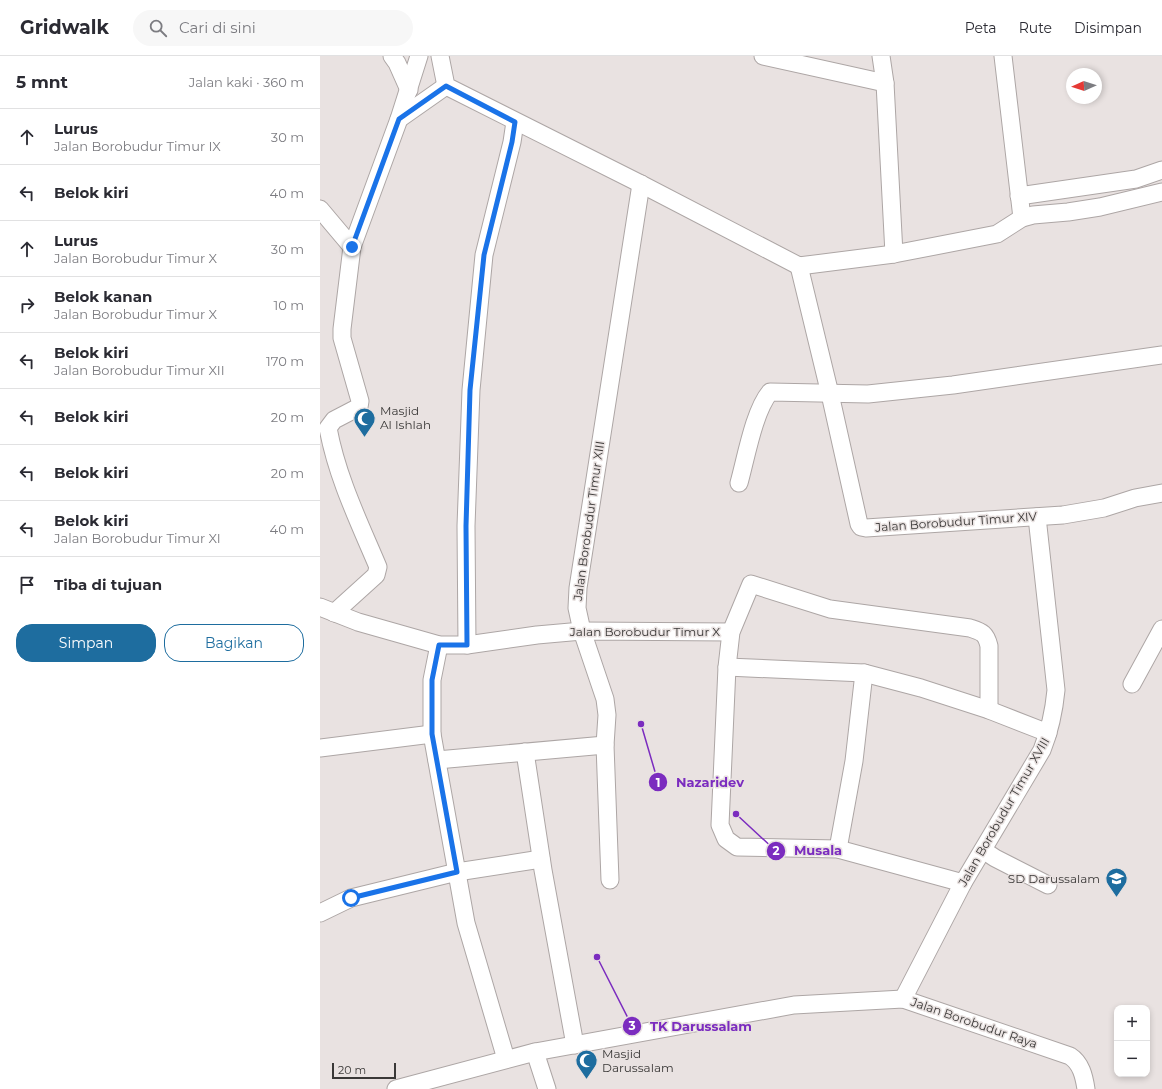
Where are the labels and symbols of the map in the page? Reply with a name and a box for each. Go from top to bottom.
north arrow [1066,68,1102,104]
route end [343,238,361,256]
place label: Masjid Al Ishlah [380,403,431,432]
mosque icon: Masjid Al Ishlah [351,405,377,438]
street label: Jalan Borobudur Timur XIII [570,440,607,603]
street label: Jalan Borobudur Timur XIV [874,508,1038,535]
street label: Jalan Borobudur Timur X [569,624,720,639]
street label: Jalan Borobudur Timur XVIII [954,735,1052,890]
callout: Nazaridev [648,770,752,795]
text: Nazaridev [676,774,744,790]
text: 1 [656,775,660,790]
callout: Musala [766,838,850,863]
text: Musala [794,842,842,858]
text: 2 [772,843,780,858]
school or university icon: SD Darussalam [1103,866,1129,899]
place label: SD Darussalam [1008,871,1100,886]
route start [342,889,360,907]
street label: Jalan Borobudur Raya [908,994,1039,1051]
callout: TK Darussalam [622,1014,760,1039]
text: 3 [627,1018,636,1033]
text: TK Darussalam [650,1018,752,1034]
place label: Masjid Darussalam [602,1046,674,1075]
mosque icon: Masjid Darussalam [573,1048,599,1081]
scale bar [332,1061,396,1080]

